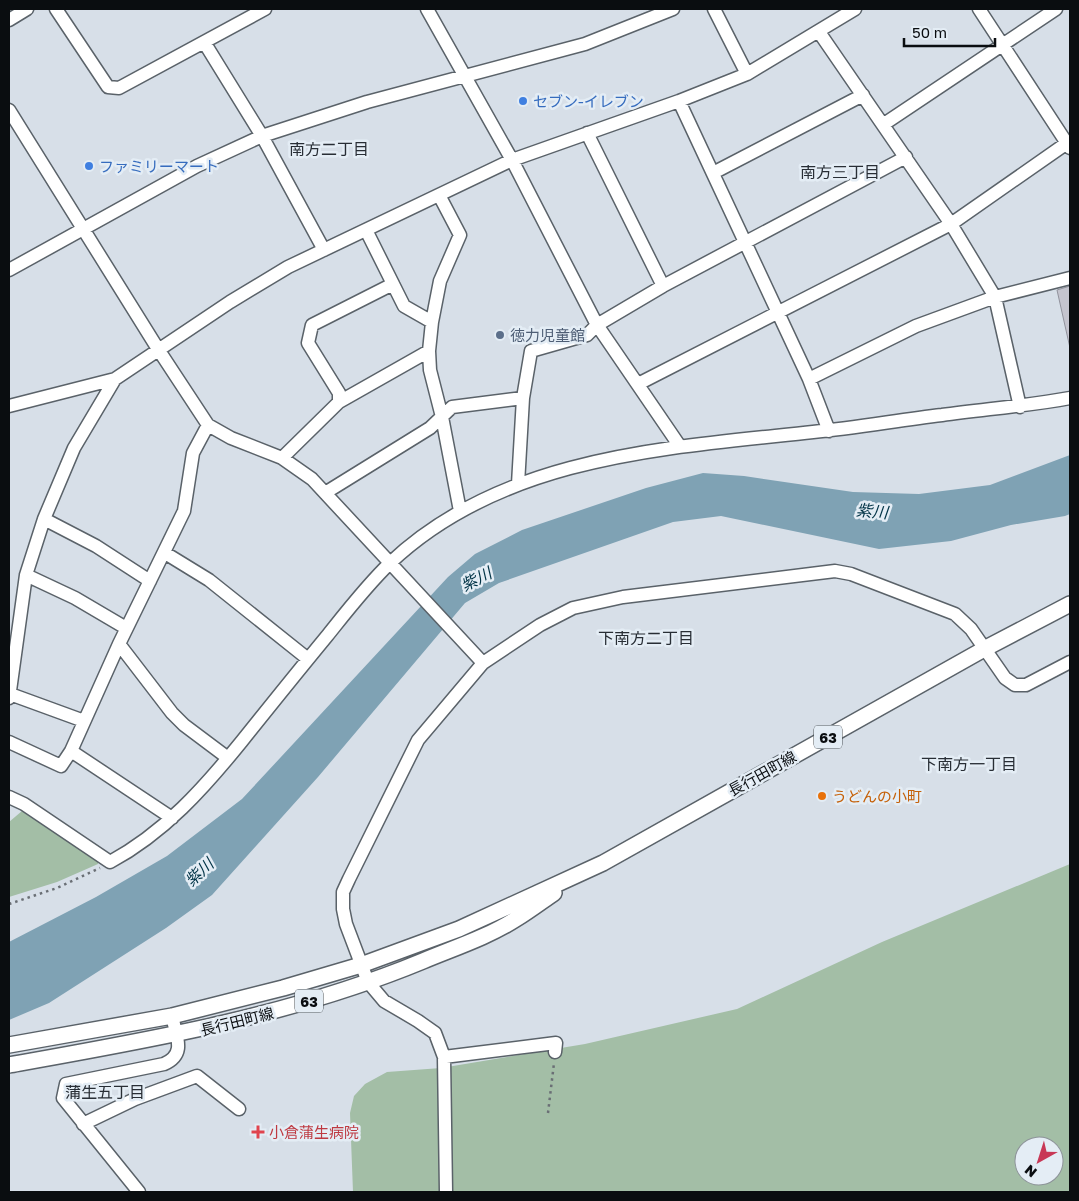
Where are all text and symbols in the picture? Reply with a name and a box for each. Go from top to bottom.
scale bar [904,15,995,47]
text: 50 m [912,23,947,41]
place label: セブン-イレブン [533,92,644,110]
marker: セブン-イレブン [517,95,529,107]
district label: 南方二丁目 [289,139,369,159]
place label: ファミリーマート [99,157,219,175]
marker: ファミリーマート [83,160,95,172]
district label: 南方三丁目 [800,162,880,182]
place label: 徳力児童館 [510,326,585,344]
marker: 徳力児童館 [494,329,506,341]
water label: 紫川 [855,500,891,523]
water label: 紫川 [457,562,497,595]
district label: 下南方二丁目 [598,628,694,648]
road number: 63 [814,726,842,749]
street label: 長行田町線 [725,747,799,799]
district label: 下南方一丁目 [921,754,1017,774]
place label: うどんの小町 [832,787,922,805]
marker: うどんの小町 [816,790,828,802]
water label: 紫川 [180,852,219,890]
road number: 63 [295,989,323,1012]
street label: 長行田町線 [198,1003,276,1039]
district label: 蒲生五丁目 [65,1082,145,1102]
place label: 小倉蒲生病院 [269,1123,359,1141]
marker: 小倉蒲生病院 [251,1125,265,1139]
north arrow [1014,1136,1064,1186]
text: N [1021,1162,1040,1181]

